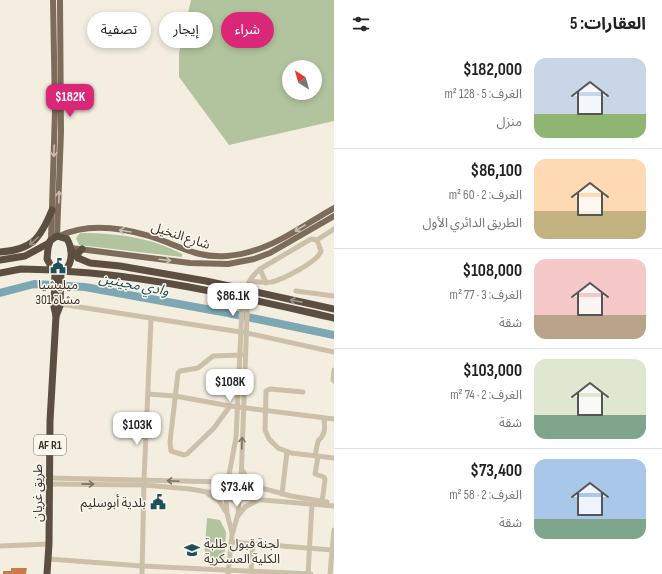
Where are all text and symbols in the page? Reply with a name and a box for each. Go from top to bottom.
chip: تصفية [87,12,151,48]
chip: إيجار [159,12,213,48]
chip: شراء [221,12,274,48]
icon: filters [350,13,372,35]
text: العقارات: 5 [570,14,646,34]
north arrow [282,60,322,100]
map controls [282,60,322,100]
text: $182,000 [463,60,522,80]
icon: home [566,74,614,122]
pin: $182K [42,84,98,118]
text: الغرف: 5 · 128 m² [445,86,522,102]
text: $182K [55,89,85,105]
text: منزل [497,114,522,130]
one-way arrow [50,144,58,157]
text: $86,100 [471,161,522,181]
icon: home [566,175,614,223]
text: الغرف: 2 · 60 m² [449,187,522,203]
one-way arrow [55,191,62,204]
text: الطريق الدائري الأول [422,215,522,231]
street label: شارع النخيل [149,219,212,255]
one-way arrow [295,223,306,232]
one-way arrow [119,227,132,235]
one-way arrow [29,236,39,245]
one-way arrow [158,256,171,264]
public building icon: ميليشيا 301 مشاة [49,257,67,275]
text: $108,000 [462,261,522,281]
water label: وادي مجينين [97,269,170,302]
icon: home [566,275,614,323]
place label: ميليشيا 301 مشاة [36,277,81,308]
pin: $86.1K [200,283,266,317]
text: الغرف: 3 · 77 m² [450,287,522,303]
text: $86.1K [216,288,250,304]
one-way arrow [290,296,303,304]
text: شقة [499,315,522,331]
text: $103,000 [463,361,522,381]
pin: $108K [202,369,258,403]
text: $108K [215,374,245,390]
icon: home [566,375,614,423]
text: الغرف: 2 · 74 m² [450,387,522,403]
pin: $103K [109,412,165,446]
text: شقة [499,415,522,431]
text: $103K [122,417,152,433]
road number: AF R1 [34,435,66,455]
one-way arrow [238,437,246,450]
text: $73,400 [470,461,522,481]
street label: طريق غريان [30,464,46,522]
pin: $73.4K [204,474,270,508]
icon: home [566,475,614,523]
one-way arrow [167,478,180,485]
text: $73.4K [220,479,254,495]
one-way arrow [81,480,94,488]
text: الغرف: 2 · 58 m² [449,487,522,503]
public building icon: بلدية أبوسليم [149,493,167,511]
place label: بلدية أبوسليم [80,494,146,513]
text: شقة [499,515,522,531]
place label: لجنة قبول طلبة الكلية العسكرية [204,536,280,567]
school or university icon: لجنة قبول طلبة الكلية العسكرية [183,541,201,559]

